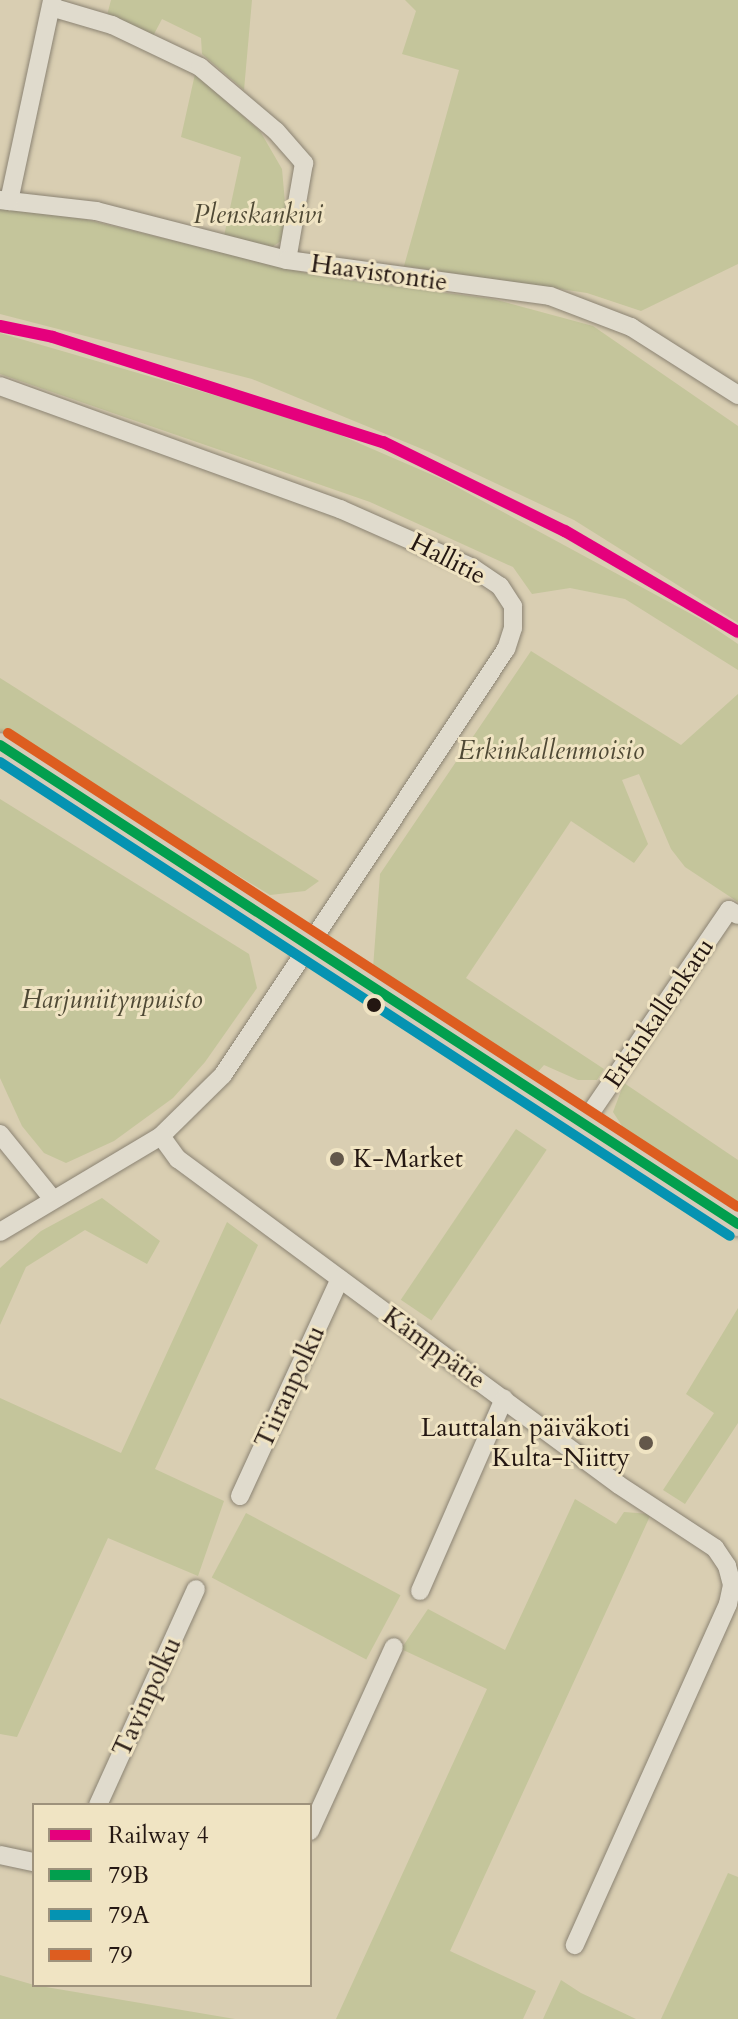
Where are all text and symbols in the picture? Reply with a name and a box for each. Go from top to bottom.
park label: Plenskankivi [193,199,323,231]
street label: Haavistontie [309,248,449,298]
street label: Hallitie [405,527,491,591]
park label: Erkinkallenmoisio [458,735,644,767]
street label: Erkinkallenkatu [597,932,721,1094]
park label: Harjuniitynpuisto [21,984,203,1016]
unlabelled marker [366,997,382,1013]
place label: K-Market [353,1143,463,1175]
marker: K-Market [328,1150,346,1168]
street label: Kämppätie [377,1300,491,1396]
street label: Tiiranpolku [248,1321,332,1453]
place label: Lauttalan päiväkoti Kulta-Niitty [421,1412,630,1474]
marker: Lauttalan päiväkoti Kulta-Niitty [637,1434,655,1452]
street label: Tavinpolku [106,1632,188,1762]
legend [32,1803,312,1987]
text: Railway 4 [108,1819,209,1852]
text: 79B [108,1859,149,1892]
text: 79A [108,1899,150,1932]
text: 79 [108,1939,133,1972]

